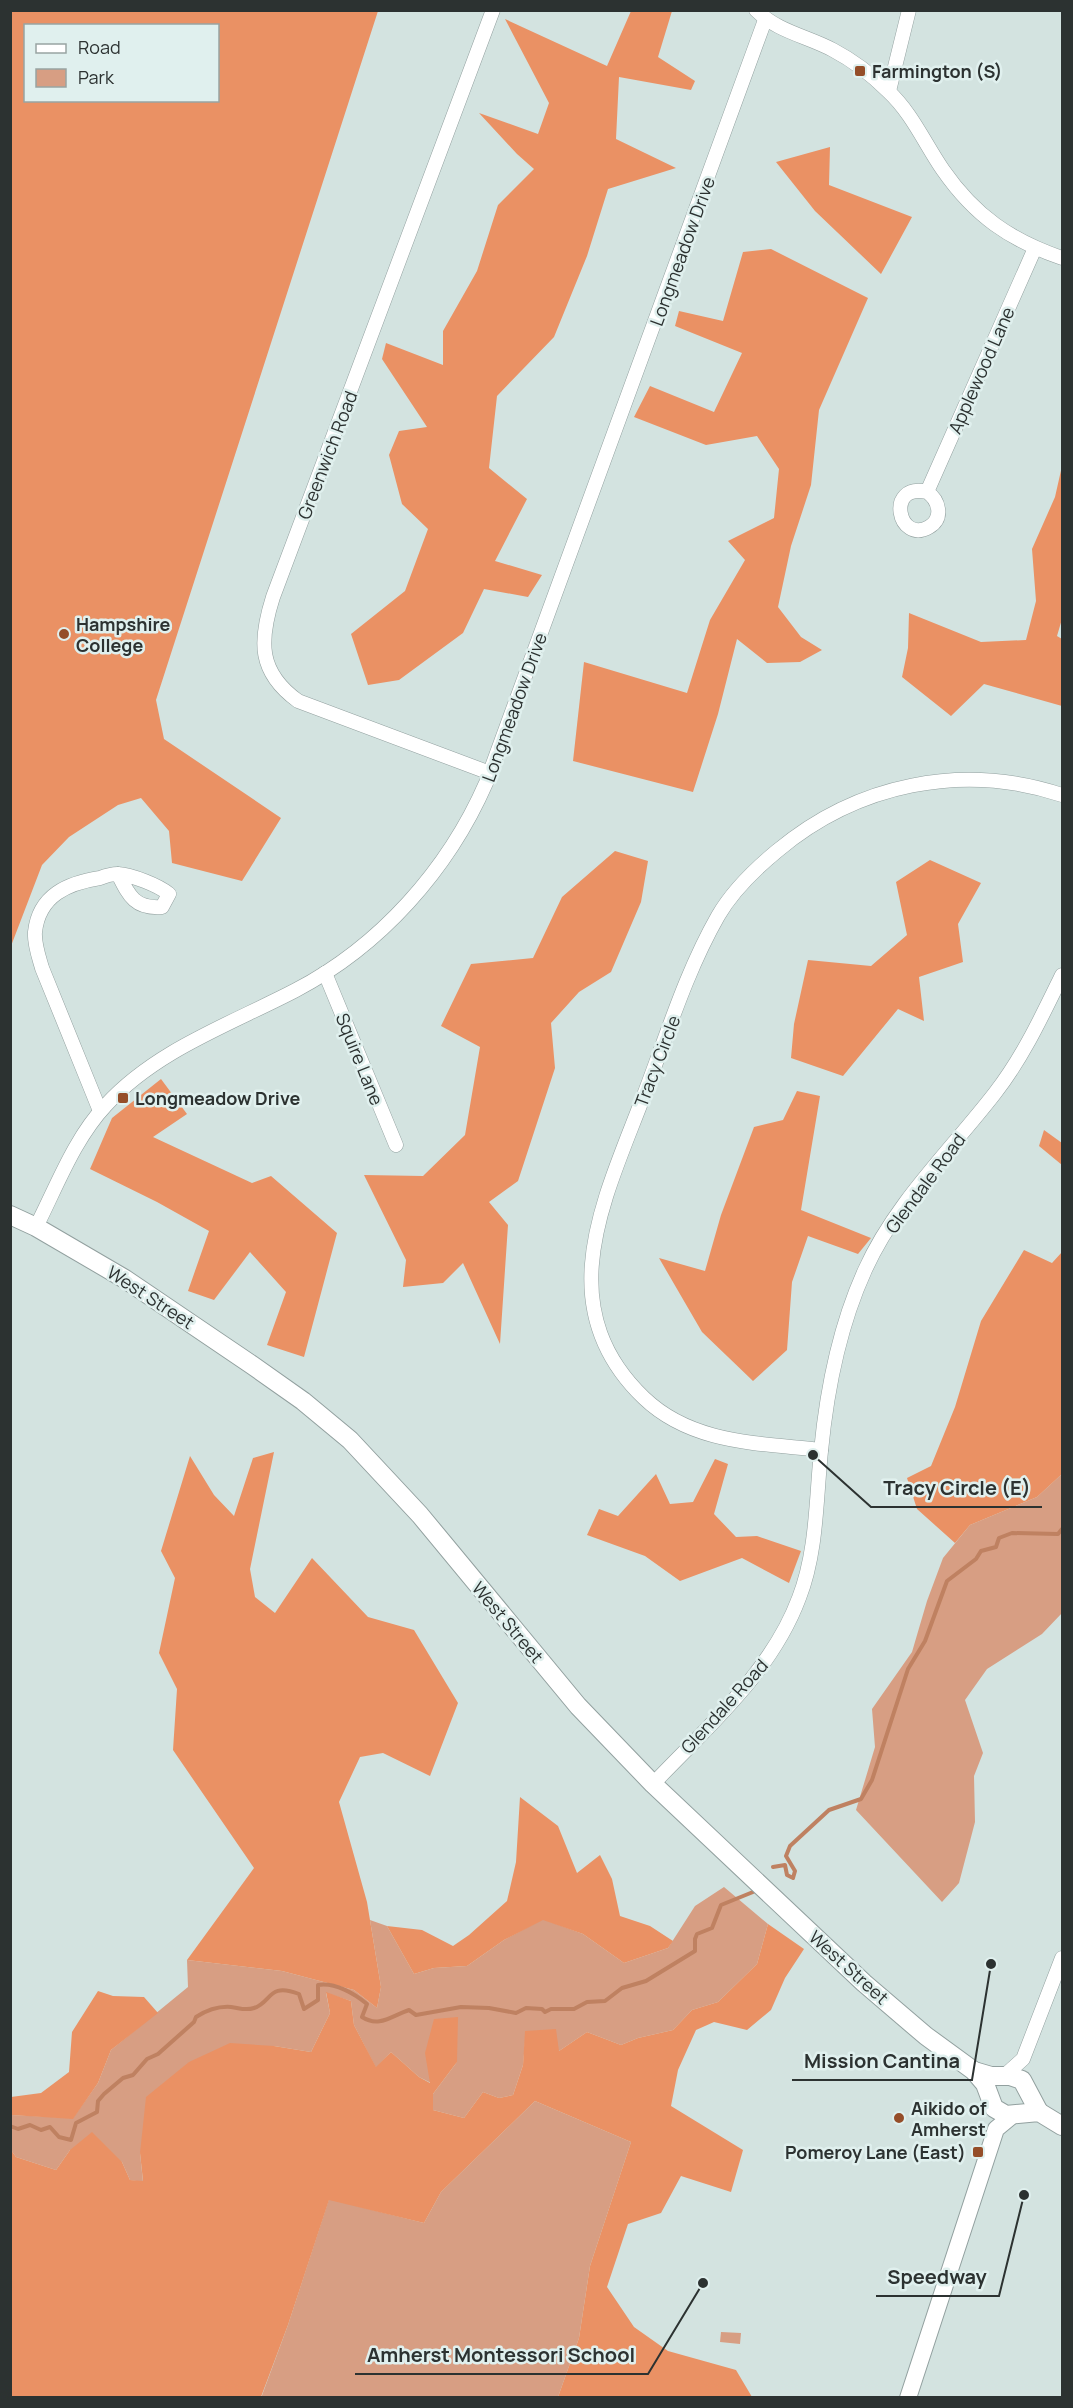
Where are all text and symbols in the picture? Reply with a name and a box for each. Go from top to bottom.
legend [24,24,219,102]
text: Road [78,35,121,59]
place label: Farmington (S) [872,59,1002,83]
marker: Farmington (S) [853,64,867,78]
text: Park [78,65,115,89]
street label: Longmeadow Drive [644,173,720,329]
street label: Applewood Lane [942,303,1020,437]
street label: Greenwich Road [292,387,362,523]
place label: Hampshire College [76,612,170,657]
marker: Hampshire College [57,627,71,641]
street label: Longmeadow Drive [476,629,552,785]
street label: Squire Lane [331,1009,389,1109]
street label: Tracy Circle [629,1012,685,1110]
place label: Longmeadow Drive [135,1086,300,1110]
marker: Longmeadow Drive [116,1091,130,1105]
street label: Glendale Road [879,1128,971,1238]
street label: West Street [103,1260,199,1334]
callout: Tracy Circle (E) [871,1469,1042,1507]
text: Tracy Circle (E) [883,1474,1031,1501]
street label: West Street [467,1576,549,1668]
street label: Glendale Road [675,1654,773,1758]
street label: West Street [804,1925,894,2009]
callout: Mission Cantina [792,2042,972,2080]
text: Mission Cantina [804,2047,960,2074]
place label: Aikido of Amherst [911,2096,987,2141]
marker: Aikido of Amherst [892,2111,906,2125]
place label: Pomeroy Lane (East) [785,2140,966,2164]
marker: Pomeroy Lane (East) [971,2145,985,2159]
callout: Speedway [876,2258,999,2296]
text: Speedway [887,2263,988,2290]
callout: Amherst Montessori School [355,2336,648,2374]
text: Amherst Montessori School [367,2341,635,2368]

